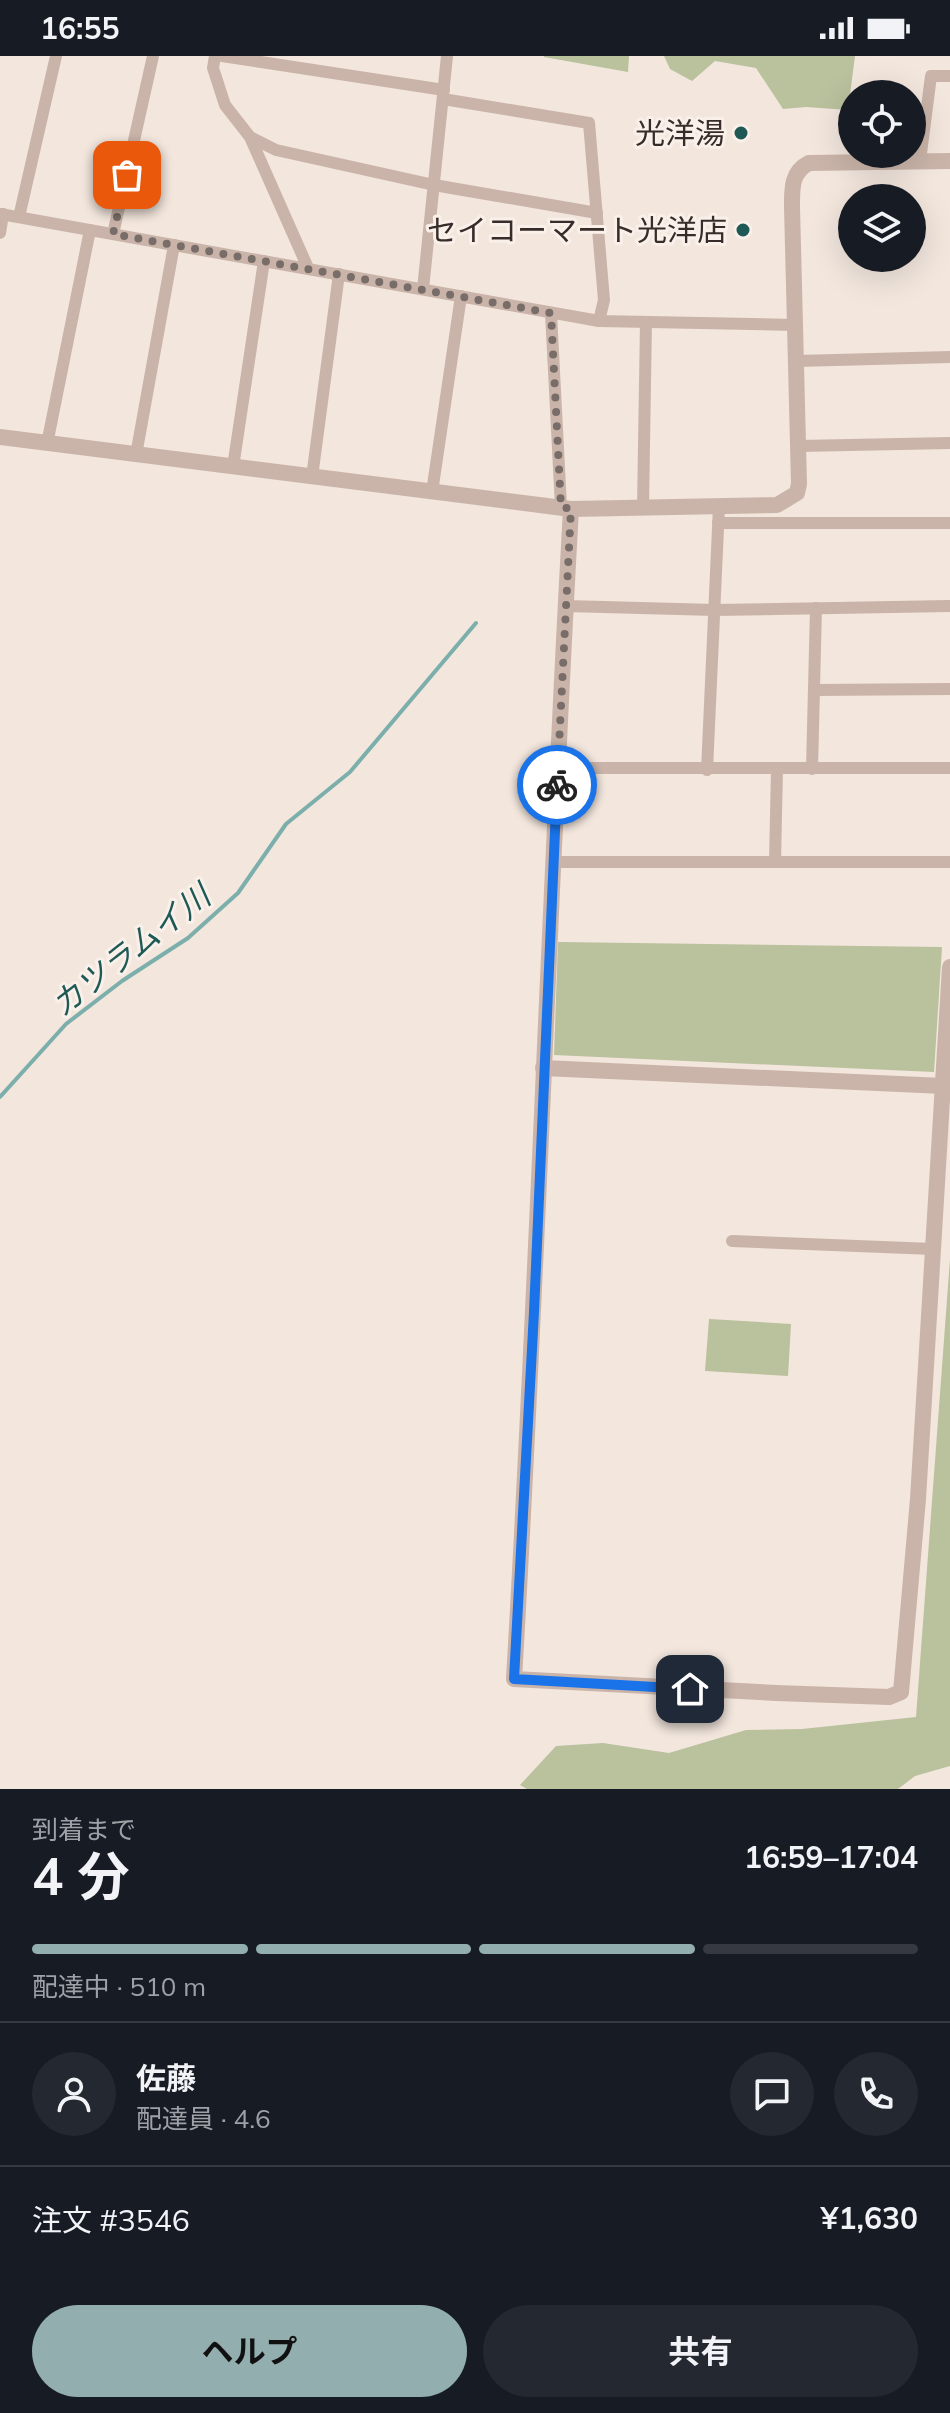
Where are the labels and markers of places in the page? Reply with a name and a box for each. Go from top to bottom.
place label: 光洋湯 [635,114,725,152]
marker: 光洋湯 [732,124,750,142]
pin [93,141,161,209]
place label: セイコーマート光洋店 [427,211,727,249]
marker: セイコーマート光洋店 [734,221,752,239]
pin [656,1655,724,1723]

